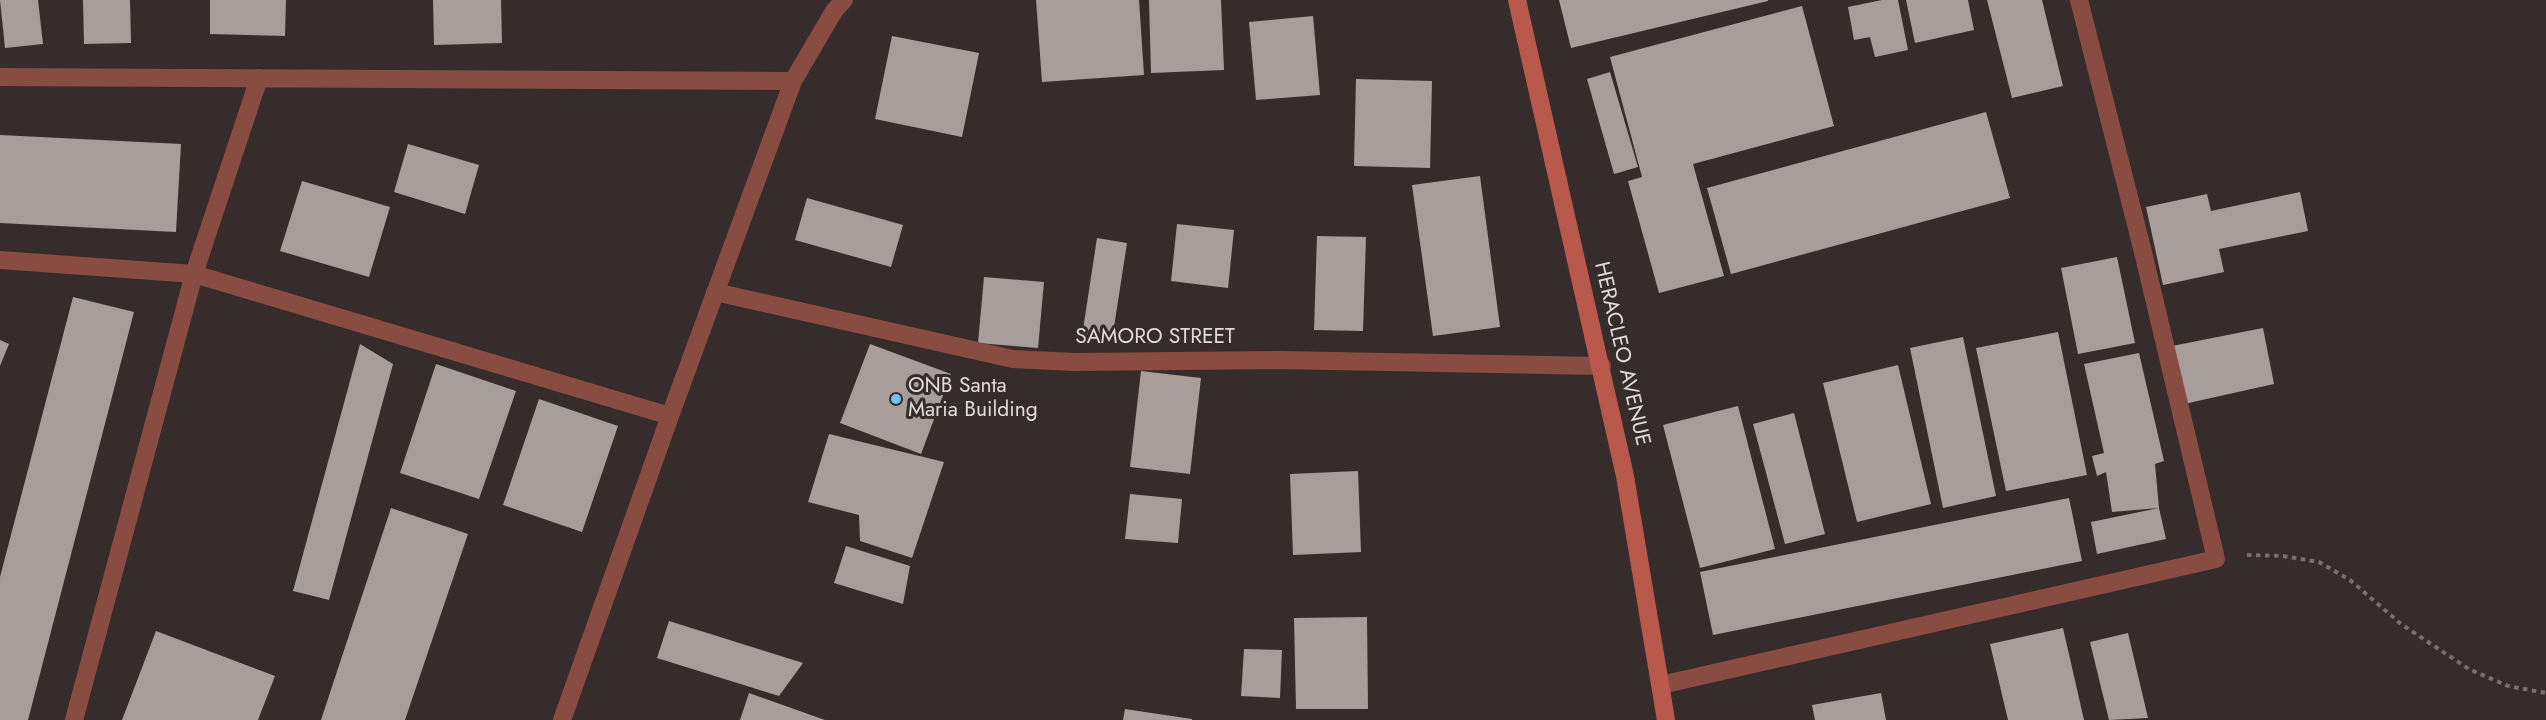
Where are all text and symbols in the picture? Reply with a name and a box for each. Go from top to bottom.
street label: HERACLEO AVENUE [1588,260,1654,448]
street label: SAMORO STREET [1075,325,1235,351]
place label: ONB Santa Maria Building [908,374,1038,424]
marker: ONB Santa Maria Building [889,392,903,406]

